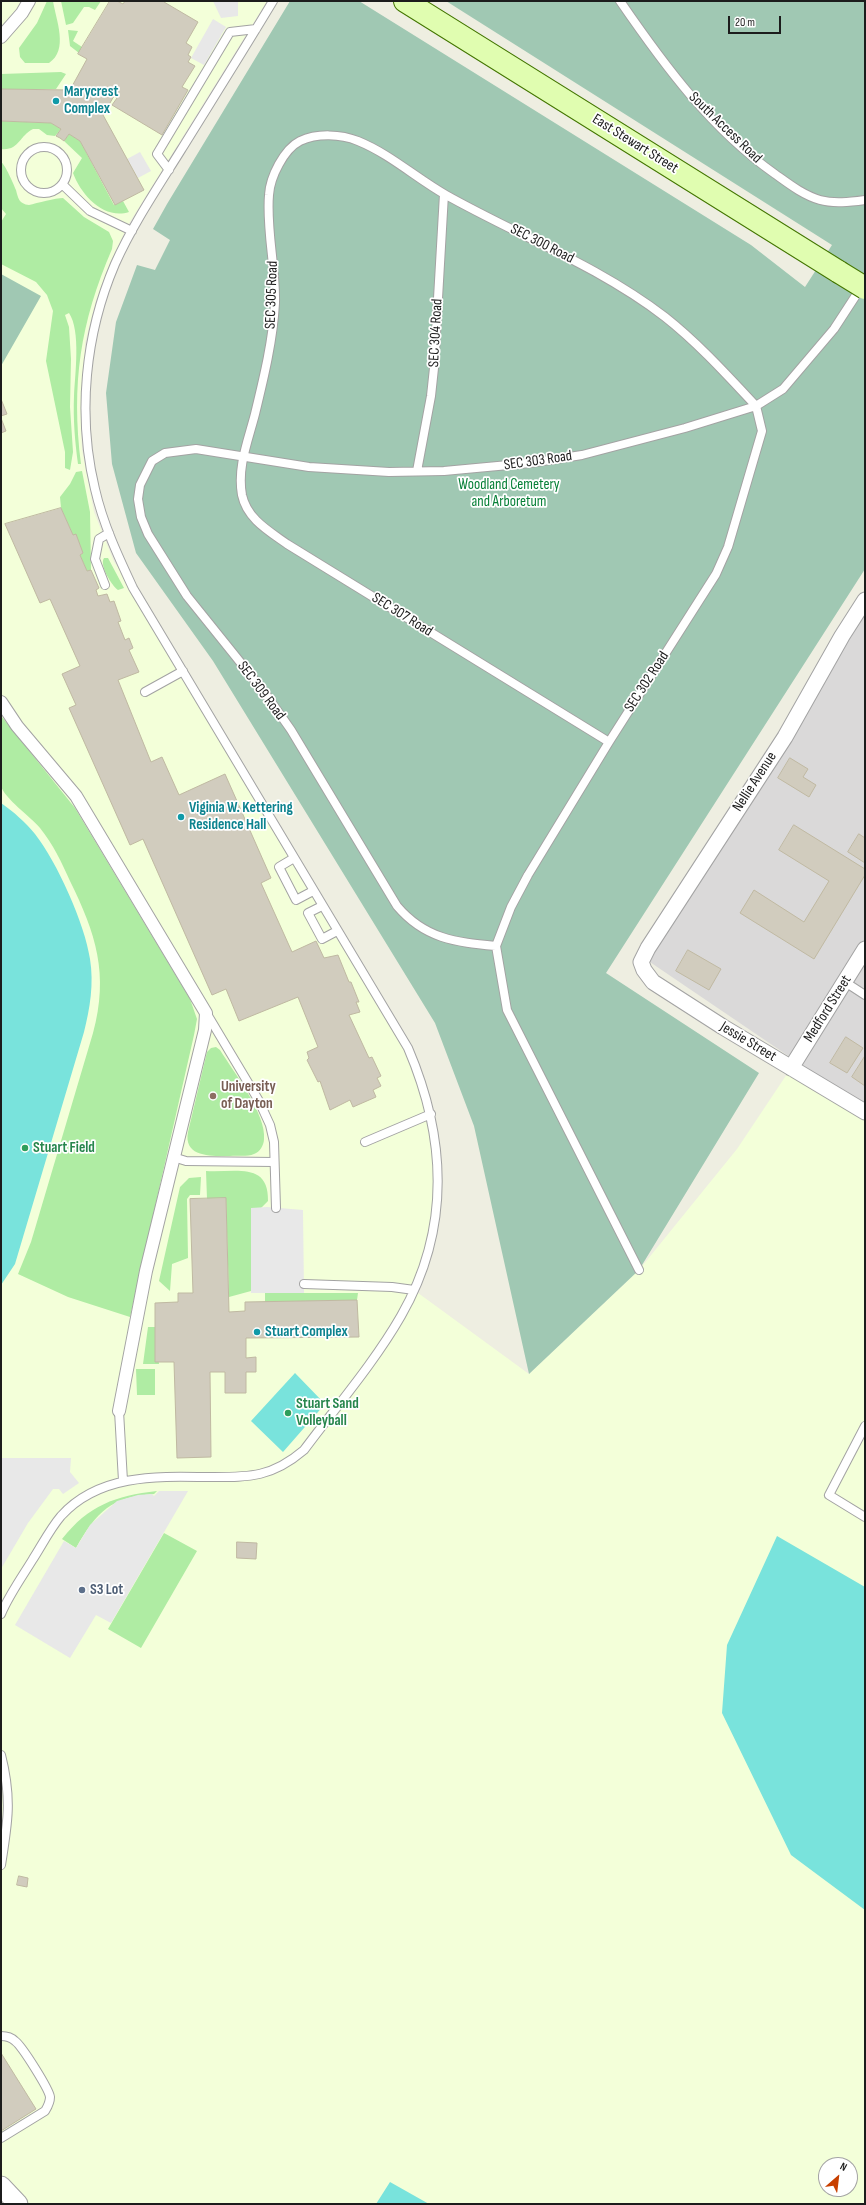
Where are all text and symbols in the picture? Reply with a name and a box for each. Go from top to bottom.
scale bar [730,8,783,34]
text: 20 m [735,15,755,30]
place label: Marycrest Complex [64,83,118,118]
street label: South Access Road [685,89,765,167]
marker: Marycrest Complex [51,96,61,106]
street label: East Stewart Street [589,110,681,178]
street label: SEC 300 Road [507,220,577,268]
street label: SEC 305 Road [262,260,282,330]
street label: SEC 304 Road [425,298,447,368]
street label: SEC 303 Road [503,447,573,475]
park label: Woodland Cemetery and Arboretum [458,476,560,511]
street label: SEC 307 Road [368,589,436,641]
street label: SEC 302 Road [621,648,673,716]
street label: SEC 309 Road [233,658,289,724]
street label: Nellie Avenue [729,749,781,815]
place label: Viginia W. Kettering Residence Hall [189,799,293,834]
marker: Viginia W. Kettering Residence Hall [176,812,186,822]
street label: Medford Street [800,972,856,1046]
street label: Jessie Street [717,1018,779,1066]
place label: University of Dayton [221,1078,276,1113]
marker: University of Dayton [208,1091,218,1101]
place label: Stuart Field [33,1139,95,1157]
marker: Stuart Field [20,1143,30,1153]
place label: Stuart Complex [265,1323,348,1341]
marker: Stuart Complex [252,1327,262,1337]
place label: Stuart Sand Volleyball [296,1395,359,1430]
marker: Stuart Sand Volleyball [283,1408,293,1418]
place label: S3 Lot [90,1581,123,1599]
marker: S3 Lot [77,1585,87,1595]
north arrow [818,2157,858,2197]
text: N [838,2160,849,2174]

